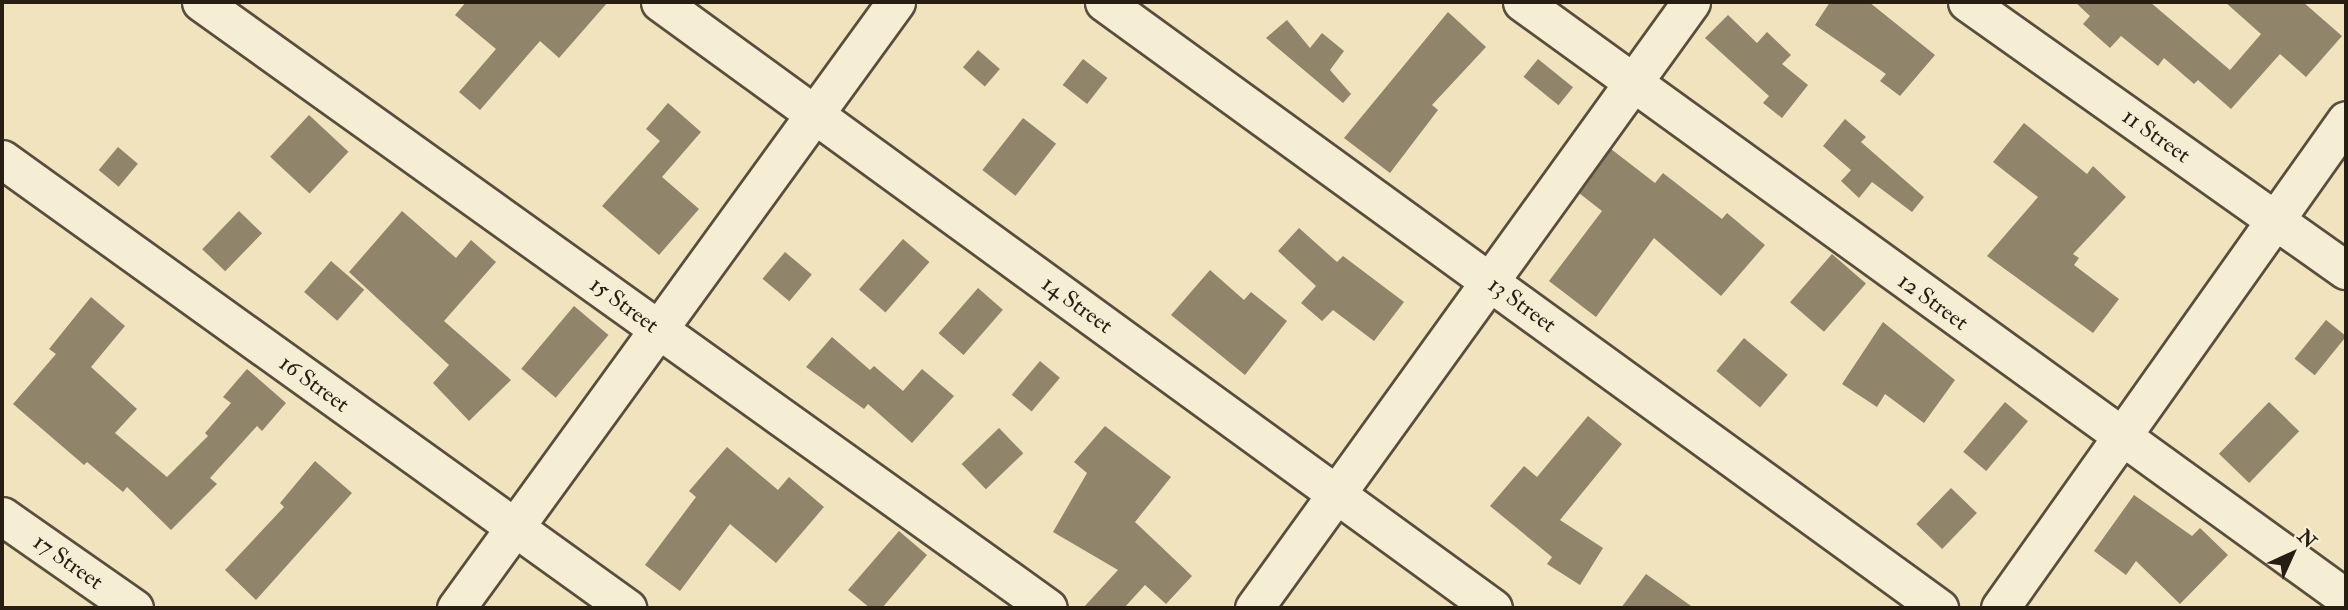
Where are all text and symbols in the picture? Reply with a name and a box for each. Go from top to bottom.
street label: 11 Street [2117,103,2195,169]
street label: 12 Street [1892,267,1974,337]
street label: 14 Street [1036,270,1118,340]
street label: 15 Street [584,271,664,339]
street label: 13 Street [1483,271,1561,339]
street label: 16 Street [274,349,354,419]
north arrow [2257,519,2327,589]
text: N [2292,525,2321,554]
street label: 17 Street [28,528,108,596]

